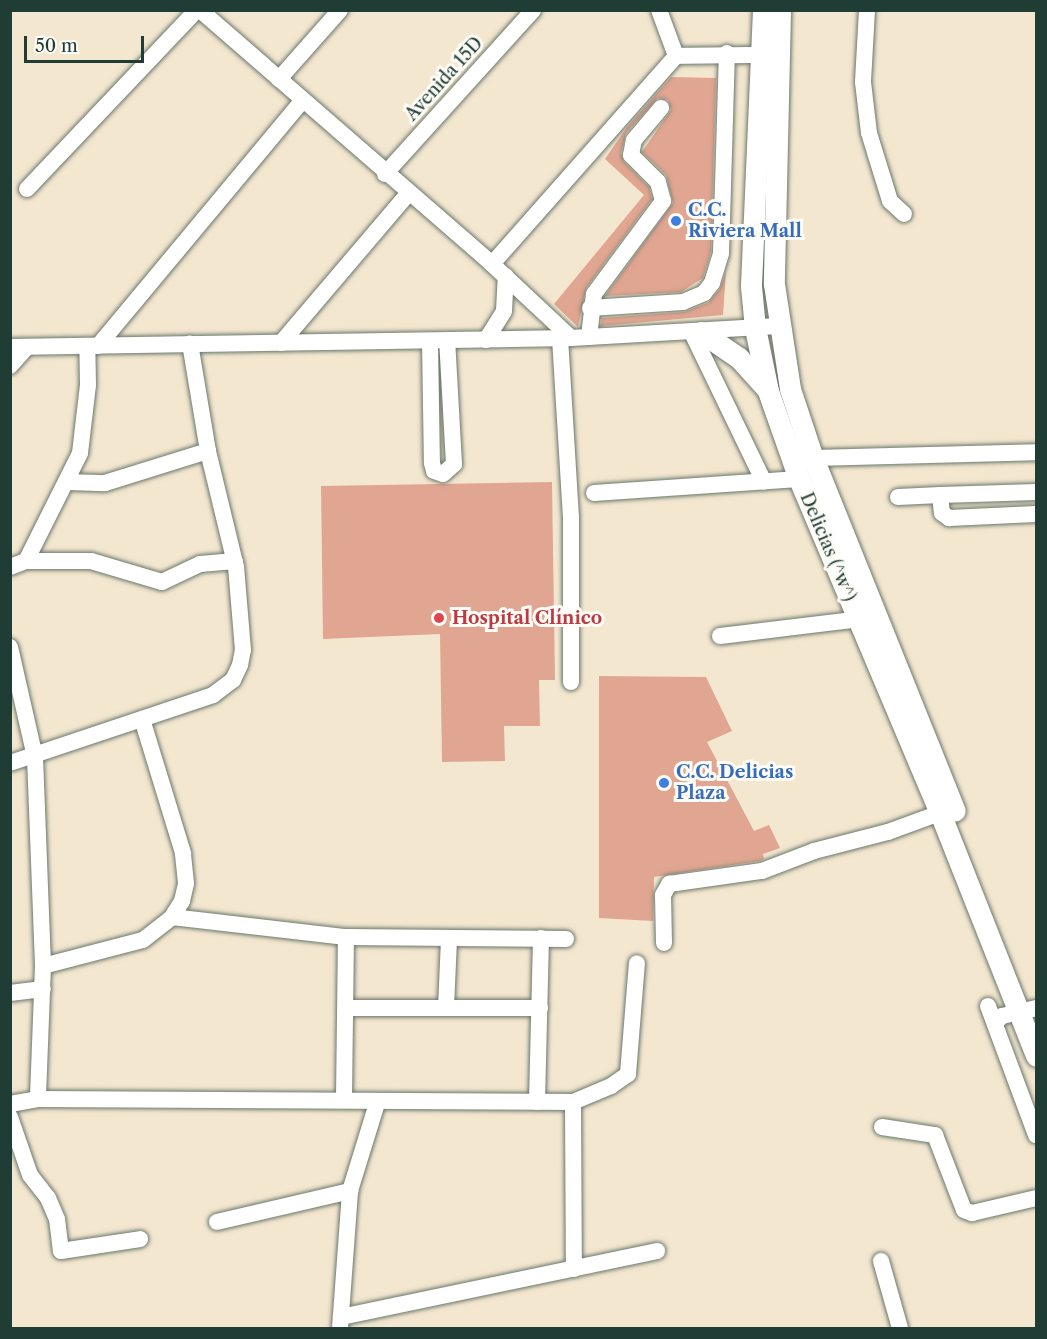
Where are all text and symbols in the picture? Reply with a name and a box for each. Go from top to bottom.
scale bar [27,24,147,62]
street label: Avenida 15D [401,33,487,125]
text: 50 m [35,35,78,57]
place label: C.C. Riviera Mall [688,200,802,242]
marker: C.C. Riviera Mall [669,214,683,228]
street label: Delicias (^w^) [795,489,861,605]
place label: Hospital Clínico [452,607,602,629]
marker: Hospital Clínico [430,609,448,627]
place label: C.C. Delicias Plaza [676,762,793,804]
marker: C.C. Delicias Plaza [657,776,671,790]

